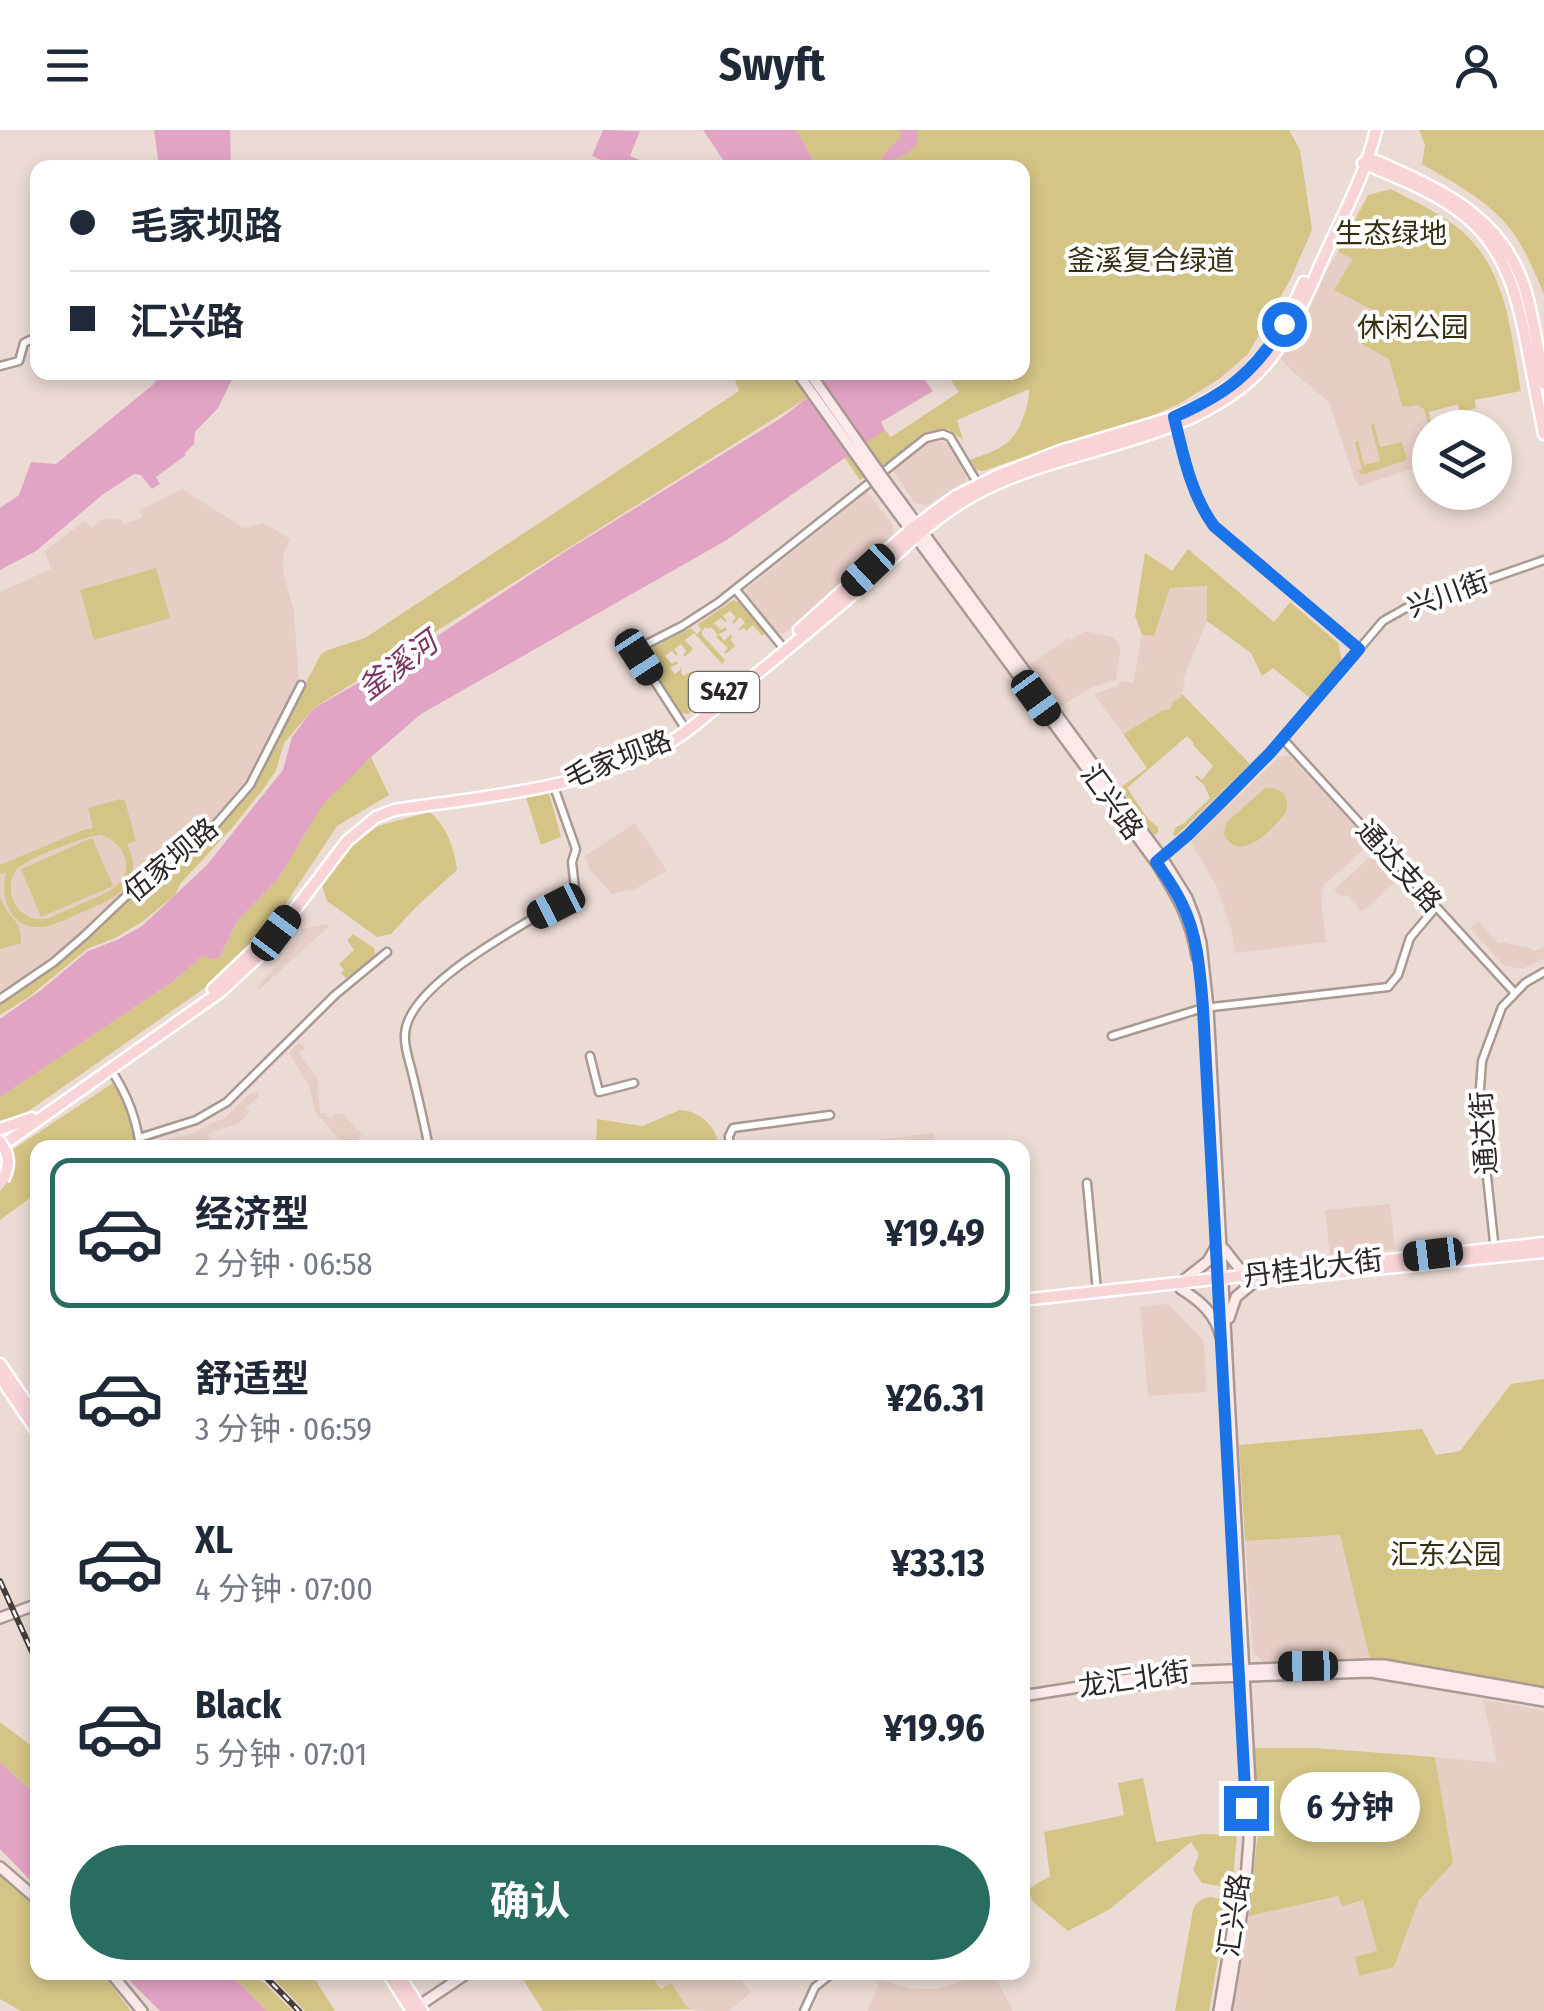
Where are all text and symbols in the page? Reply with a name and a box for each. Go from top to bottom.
icon: menu [40,38,95,93]
text: Swyft [719,38,825,92]
icon: person [1449,38,1504,93]
text: 毛家坝路 [130,203,282,249]
park label: 生态绿地 [1335,217,1447,250]
park label: 釜溪复合绿道 [1067,244,1235,277]
text: 汇兴路 [130,299,244,345]
route start [1262,302,1307,347]
park label: 休闲公园 [1357,311,1469,344]
map controls [1412,410,1512,510]
button: layers [1412,410,1512,510]
car [836,539,900,601]
street label: 兴川街 [1403,564,1493,624]
water label: 釜溪河 [351,622,449,707]
car [610,624,668,690]
car [1006,665,1066,731]
road number: S427 [689,672,759,712]
street label: 毛家坝路 [560,724,676,794]
street label: 汇兴路 [1074,758,1150,846]
street label: 伍家坝路 [117,811,225,909]
street label: 通达支路 [1349,813,1449,919]
car [522,879,590,933]
car [246,900,306,966]
street label: 通达街 [1465,1090,1503,1176]
icon: car [75,1188,165,1278]
text: 经济型 [195,1191,309,1237]
text: ¥19.49 [884,1210,985,1256]
car [1401,1235,1465,1273]
street label: 丹桂北大街 [1242,1243,1384,1293]
text: 2 分钟 · 06:58 [195,1245,373,1283]
icon: car [75,1353,165,1443]
text: 舒适型 [195,1356,309,1402]
text: ¥26.31 [886,1375,985,1421]
text: 3 分钟 · 06:59 [195,1410,372,1448]
text: XL [195,1517,233,1563]
icon: car [75,1518,165,1608]
park label: 汇东公园 [1390,1538,1502,1571]
text: ¥33.13 [891,1540,985,1586]
text: 4 分钟 · 07:00 [195,1570,373,1608]
car [1278,1650,1338,1682]
street label: 龙汇北街 [1076,1655,1192,1703]
text: Black [195,1682,281,1728]
icon: car [75,1683,165,1773]
text: ¥19.96 [883,1705,985,1751]
text: 5 分钟 · 07:01 [195,1735,367,1773]
callout: 6 分钟 [1281,1773,1421,1843]
route end [1224,1786,1269,1831]
text: 6 分钟 [1306,1788,1394,1826]
button: 确认 [70,1845,990,1960]
street label: 汇兴路 [1212,1871,1256,1959]

